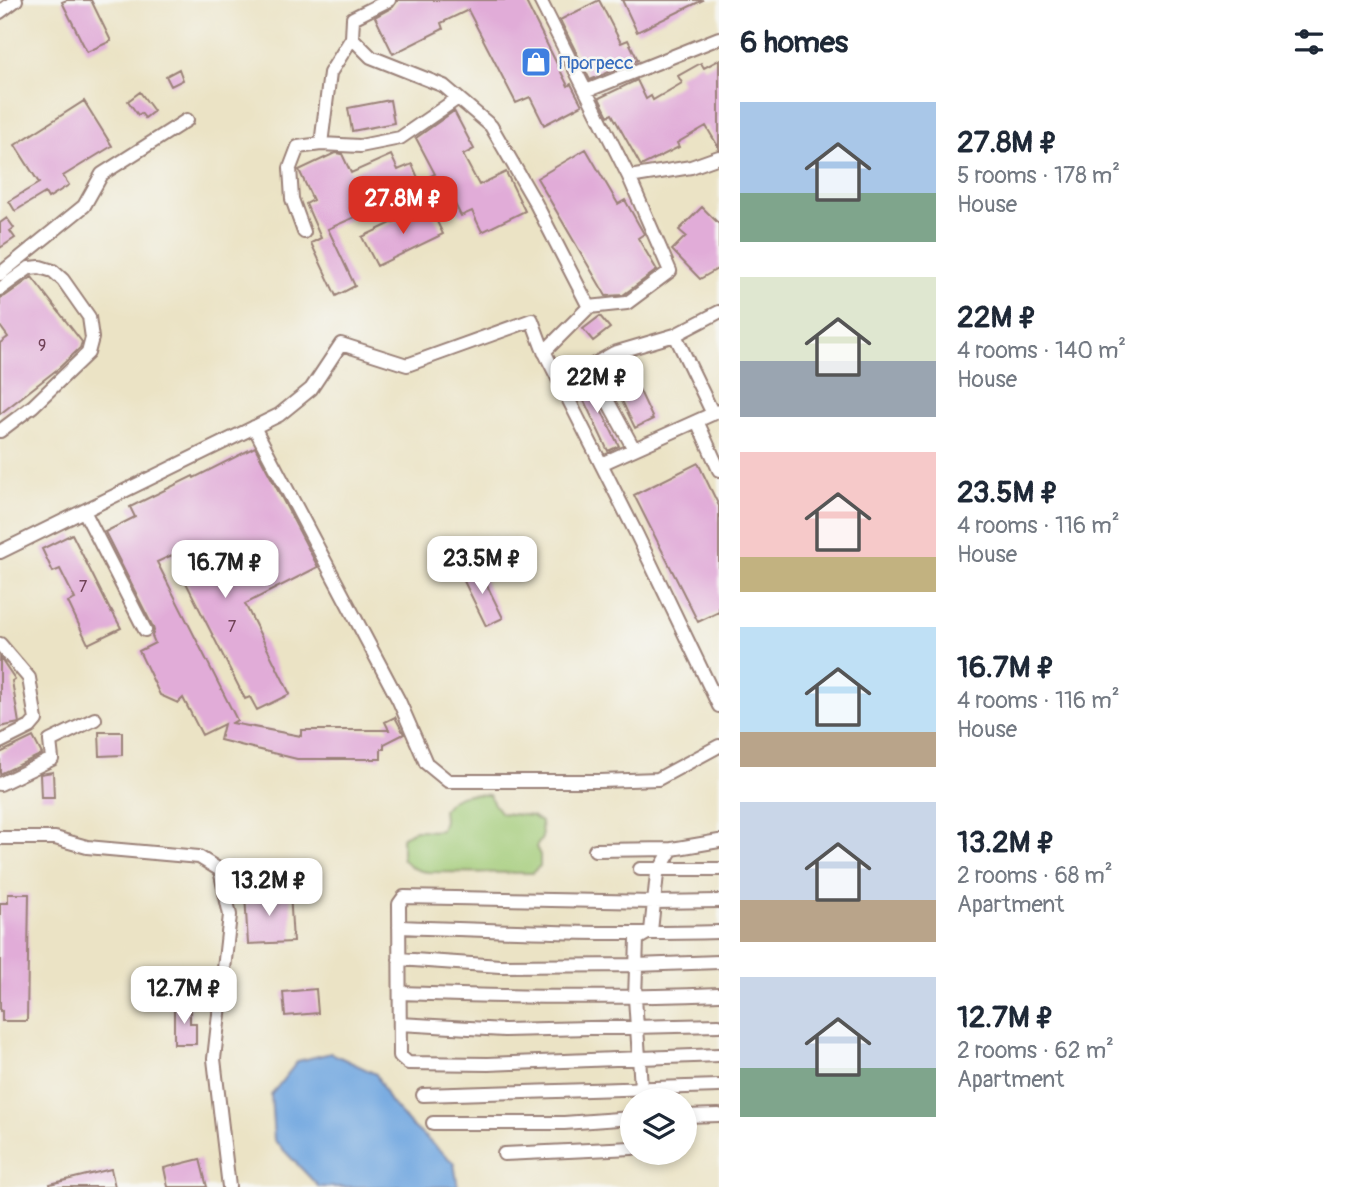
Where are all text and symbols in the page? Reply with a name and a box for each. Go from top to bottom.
icon: filters [1290,23,1328,61]
text: 6 homes [740,24,848,61]
shop icon: Прогресс [519,45,553,79]
place label: Прогресс [559,51,634,75]
text: 27.8M ₽ [957,124,1057,161]
icon: home [796,130,880,214]
text: 5 rooms · 178 m² [957,161,1120,190]
pin: 27.8M ₽ [338,176,468,236]
text: 27.8M ₽ [364,184,442,213]
text: House [957,190,1017,219]
text: 22M ₽ [957,299,1037,336]
icon: home [796,305,880,389]
house number: 9 [38,336,46,356]
text: 4 rooms · 140 m² [957,336,1126,365]
pin: 22M ₽ [548,356,646,415]
text: 22M ₽ [566,363,628,392]
text: House [957,365,1017,394]
text: 23.5M ₽ [957,474,1059,511]
icon: home [796,480,880,564]
text: 4 rooms · 116 m² [957,511,1120,540]
pin: 23.5M ₽ [417,536,547,596]
pin: 16.7M ₽ [160,540,290,600]
text: House [957,540,1017,569]
text: 23.5M ₽ [443,544,521,573]
text: 16.7M ₽ [188,548,262,577]
house number: 7 [79,577,88,597]
house number: 7 [228,617,237,637]
text: 16.7M ₽ [957,649,1055,686]
icon: home [796,655,880,739]
text: 4 rooms · 116 m² [957,686,1120,715]
text: House [957,715,1017,744]
text: 13.2M ₽ [957,824,1055,861]
icon: home [796,830,880,914]
pin: 13.2M ₽ [204,858,334,918]
text: 2 rooms · 68 m² [957,861,1113,890]
text: 13.2M ₽ [231,866,307,895]
text: Apartment [957,890,1064,919]
pin: 12.7M ₽ [119,967,249,1026]
text: 12.7M ₽ [147,974,221,1003]
text: 12.7M ₽ [957,999,1054,1036]
icon: home [796,1005,880,1089]
text: 2 rooms · 62 m² [957,1036,1114,1065]
text: Apartment [957,1065,1064,1094]
map controls [620,1088,697,1165]
button: layers [620,1088,697,1165]

